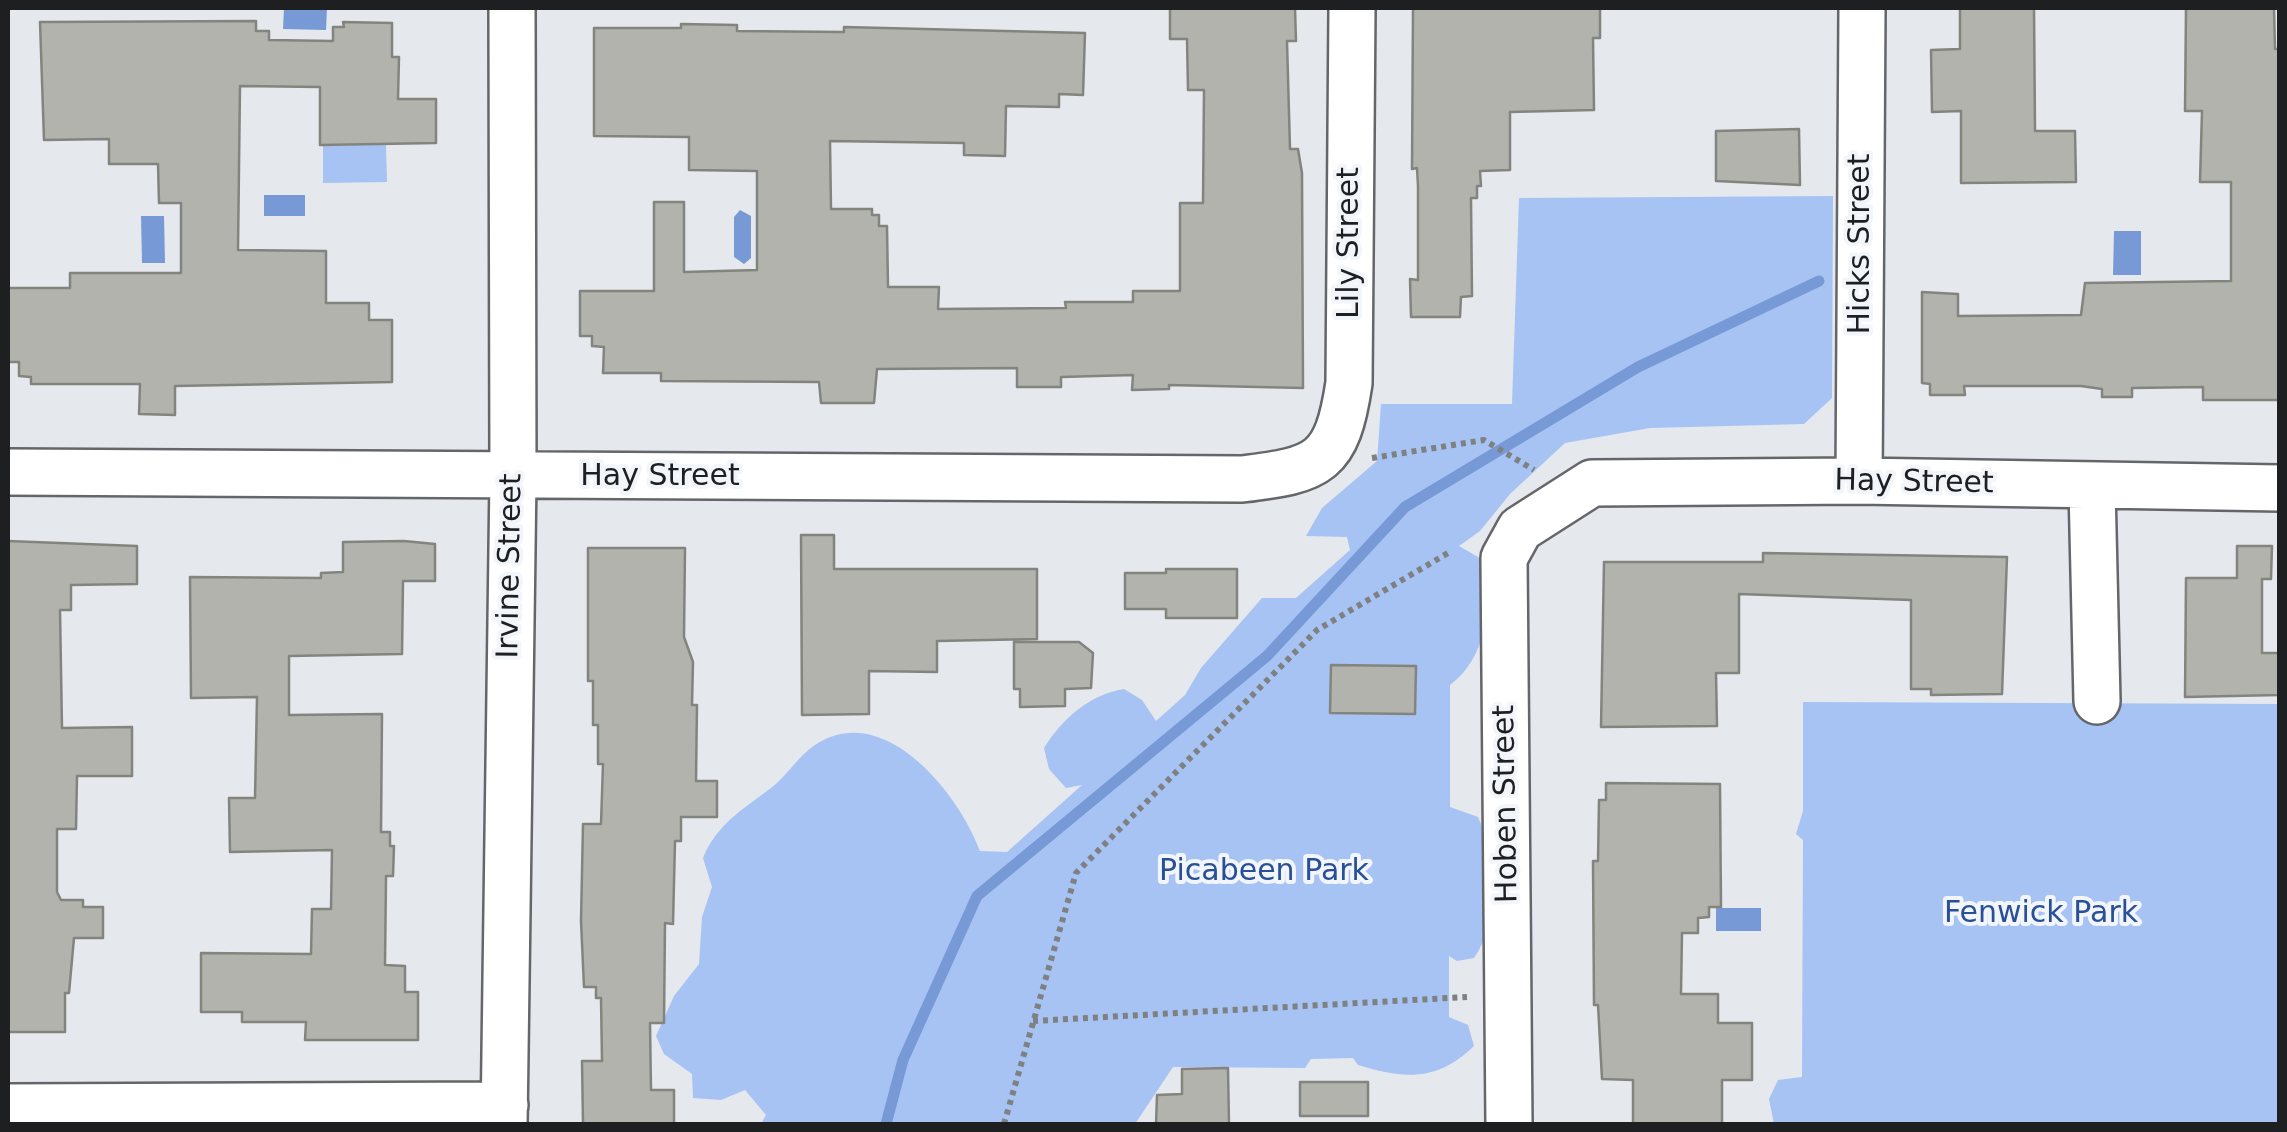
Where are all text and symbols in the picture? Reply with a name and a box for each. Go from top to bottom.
street label: Hicks Street [1843,153,1879,335]
street label: Lily Street [1332,167,1368,319]
street label: Hay Street [580,459,740,495]
street label: Hay Street [1834,464,1994,502]
street label: Irvine Street [491,473,531,659]
street label: Hoben Street [1487,705,1527,903]
park label: Picabeen Park [1159,854,1369,890]
park label: Fenwick Park [1944,896,2138,932]

